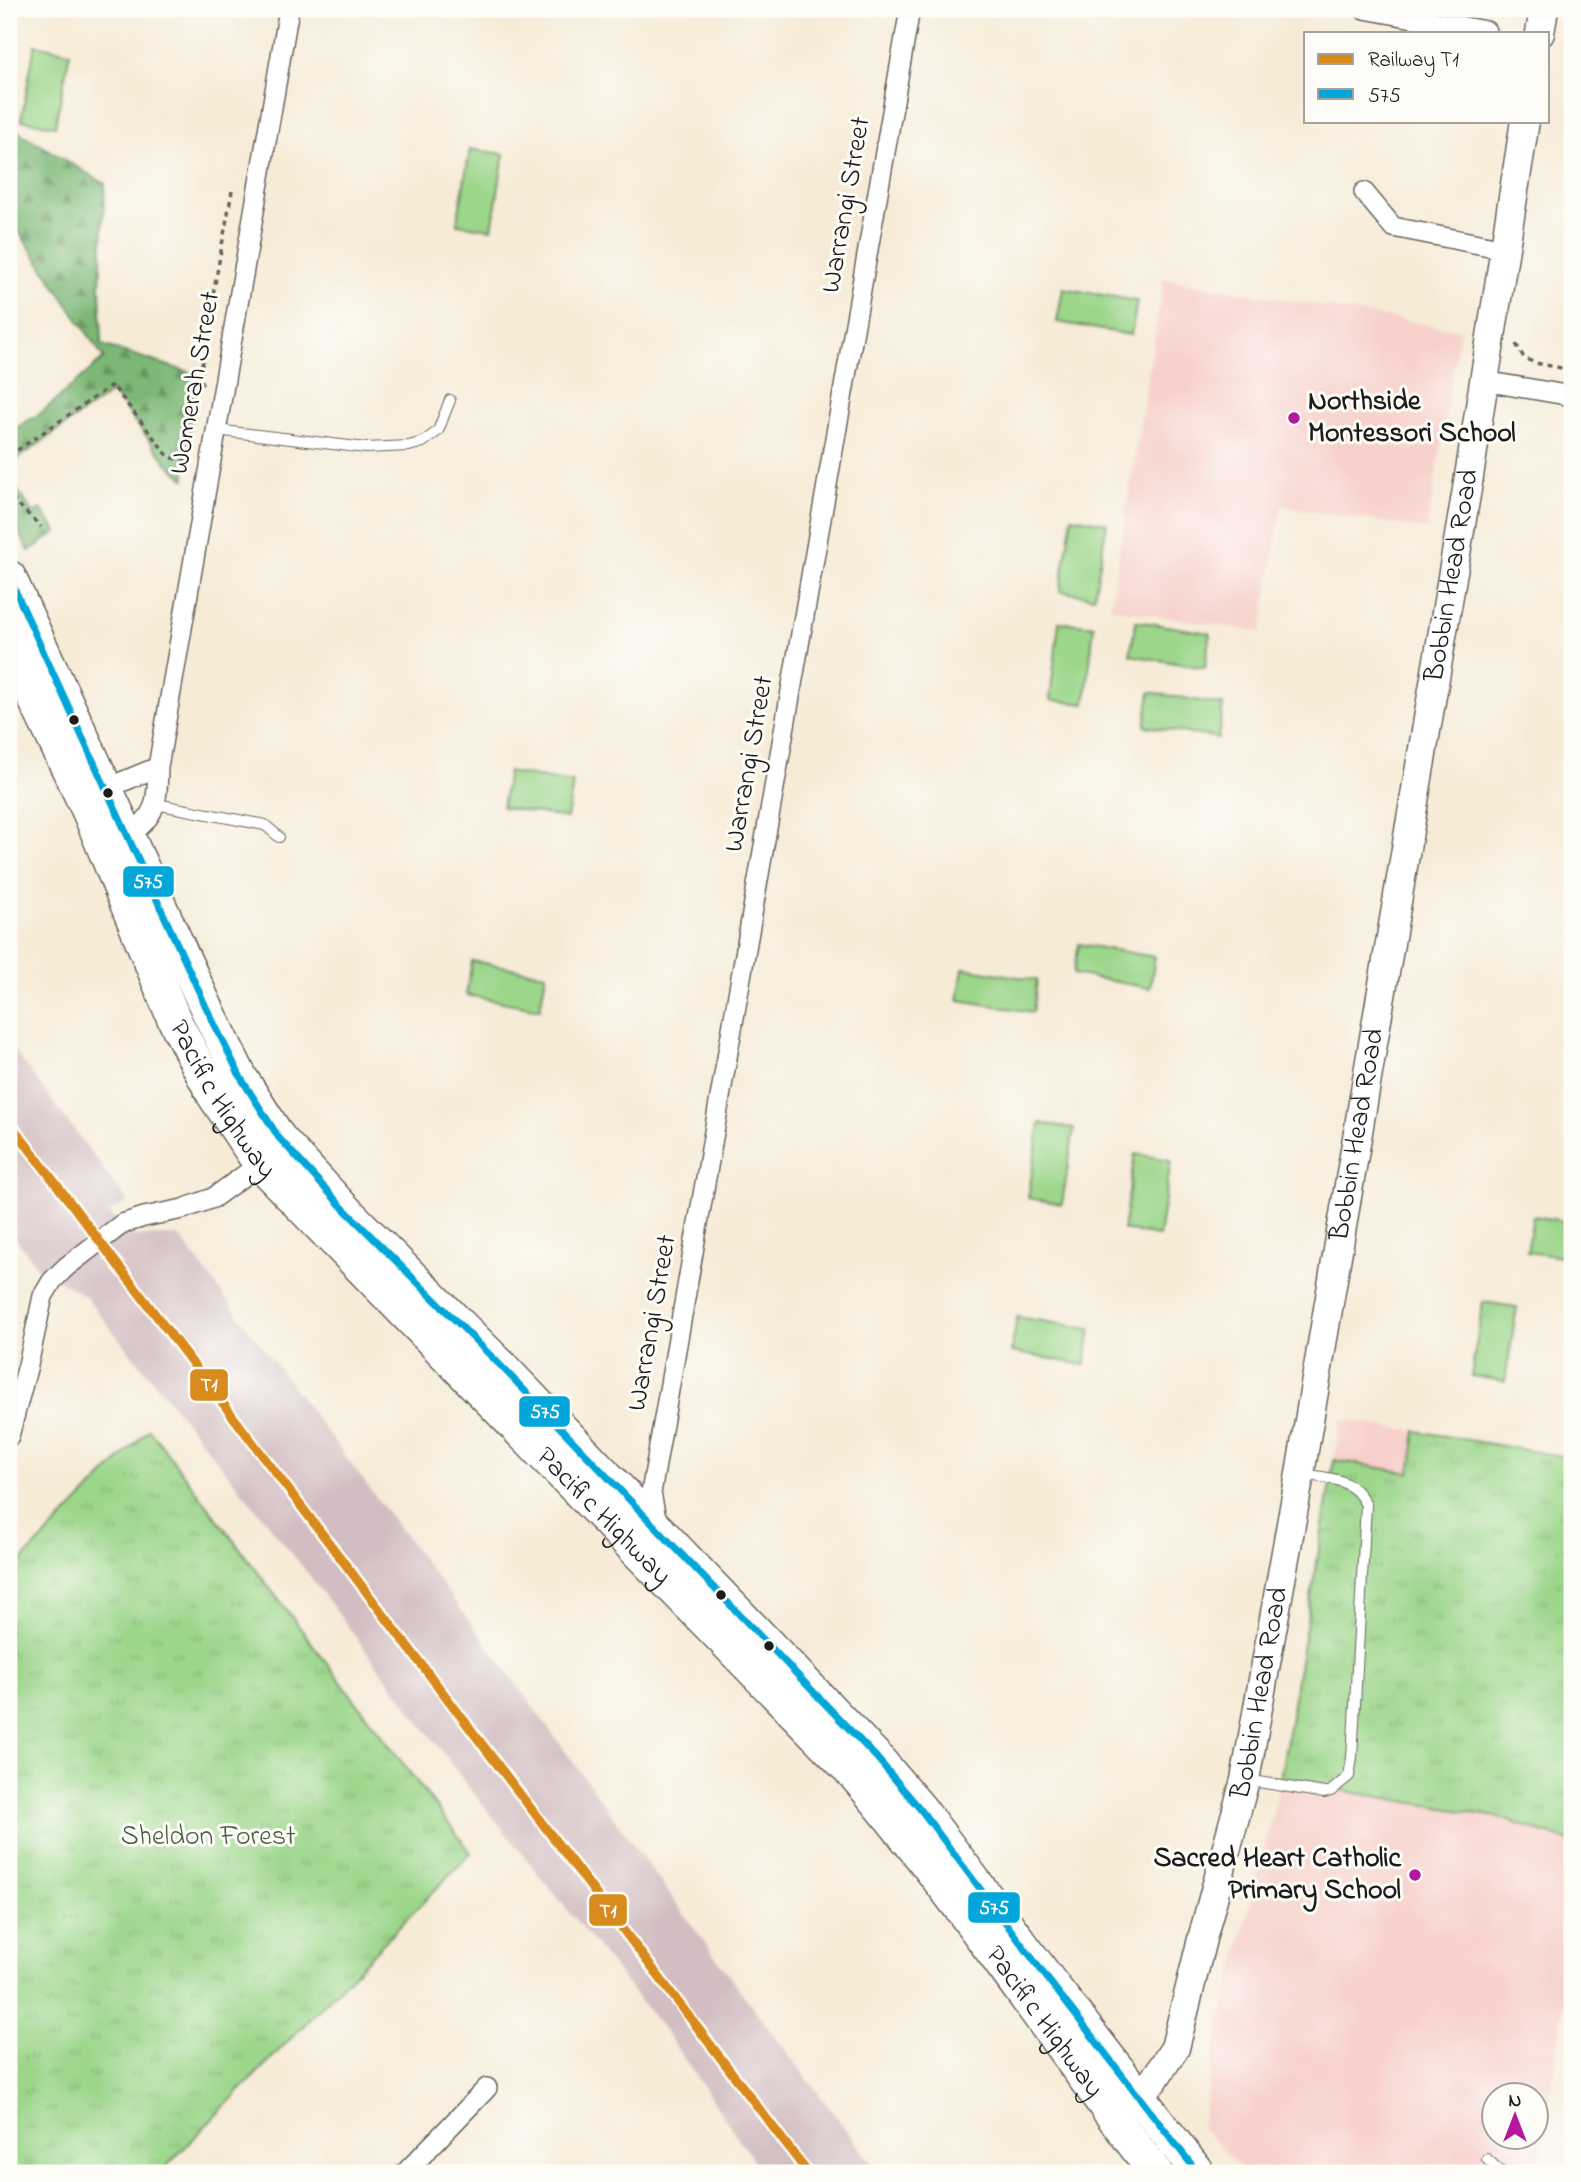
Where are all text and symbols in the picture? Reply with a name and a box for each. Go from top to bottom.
legend [1304,32,1550,122]
text: Railway T1 [1368,46,1459,78]
text: 575 [1368,82,1401,112]
street label: Warrangi Street [811,114,883,296]
street label: Womerah Street [160,288,232,478]
place label: Northside Montessori School [1308,382,1516,455]
marker: Northside Montessori School [1286,410,1302,426]
street label: Bobbin Head Road [1414,466,1490,686]
street label: Warrangi Street [714,673,786,855]
unlabelled marker [67,713,81,727]
unlabelled marker [101,786,115,800]
line badge: 575 [122,865,175,898]
text: 575 [133,870,163,897]
street label: Pacific Highway [158,1013,285,1189]
street label: Bobbin Head Road [1319,1025,1396,1245]
street label: Warrangi Street [617,1232,689,1414]
line badge: T1 [189,1368,229,1402]
text: T1 [201,1373,217,1400]
line badge: 575 [518,1395,571,1428]
text: 575 [530,1400,560,1427]
street label: Pacific Highway [526,1438,681,1595]
street label: Bobbin Head Road [1220,1584,1300,1805]
unlabelled marker [714,1588,728,1602]
unlabelled marker [762,1639,776,1653]
park label: Sheldon Forest [121,1817,295,1858]
place label: Sacred Heart Catholic Primary School [1153,1839,1402,1912]
marker: Sacred Heart Catholic Primary School [1407,1867,1423,1883]
line badge: 575 [967,1891,1021,1924]
line badge: T1 [588,1893,628,1927]
text: 575 [979,1896,1009,1923]
text: T1 [600,1899,616,1926]
street label: Pacific Highway [974,1937,1113,2107]
north arrow [1480,2080,1550,2150]
text: N [1509,2088,1522,2115]

